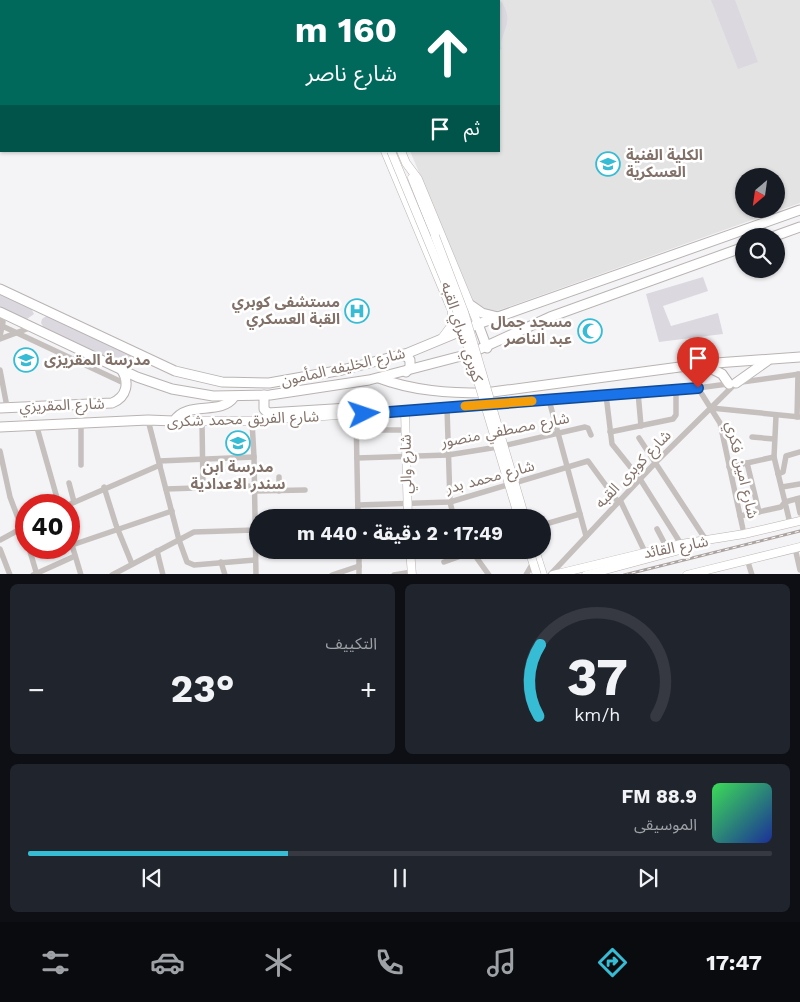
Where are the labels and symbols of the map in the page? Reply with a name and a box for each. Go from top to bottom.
place label: الكلية الفنية العسكرية [626,146,703,181]
school or university icon: الكلية الفنية العسكرية [595,151,621,177]
north arrow [735,168,785,218]
street label: كوبري سراي القبه [435,280,487,386]
place label: مستشفى كوبري القبة العسكري [232,293,340,330]
hospital icon: مستشفى كوبري القبة العسكري [344,298,370,324]
place label: مسجد جمال عبد الناصر [491,313,572,348]
mosque icon: مسجد جمال عبد الناصر [577,318,603,344]
pin [677,337,719,388]
street label: شارع الخليفه المأمون [279,344,408,393]
school or university icon: مدرسة المقريزى [13,347,39,373]
place label: مدرسة المقريزى [44,351,150,369]
position arrow [337,387,389,439]
street label: شارع المقريزي [19,395,105,418]
street label: شارع الفريق محمد شكرى [167,407,320,434]
street label: شارع مصطفي منصور [438,409,572,454]
street label: شارع امين فكري [719,420,762,521]
street label: شارع كوبرى القبه [591,426,677,514]
school or university icon: مدرسة ابن سندر الاعدادية [225,430,251,456]
street label: شارع والي [396,434,419,494]
street label: شارع محمد بدر [443,456,537,501]
place label: مدرسة ابن سندر الاعدادية [190,458,286,493]
speed limit sign: 40 [15,494,80,559]
street label: شارع القائد [642,532,711,565]

